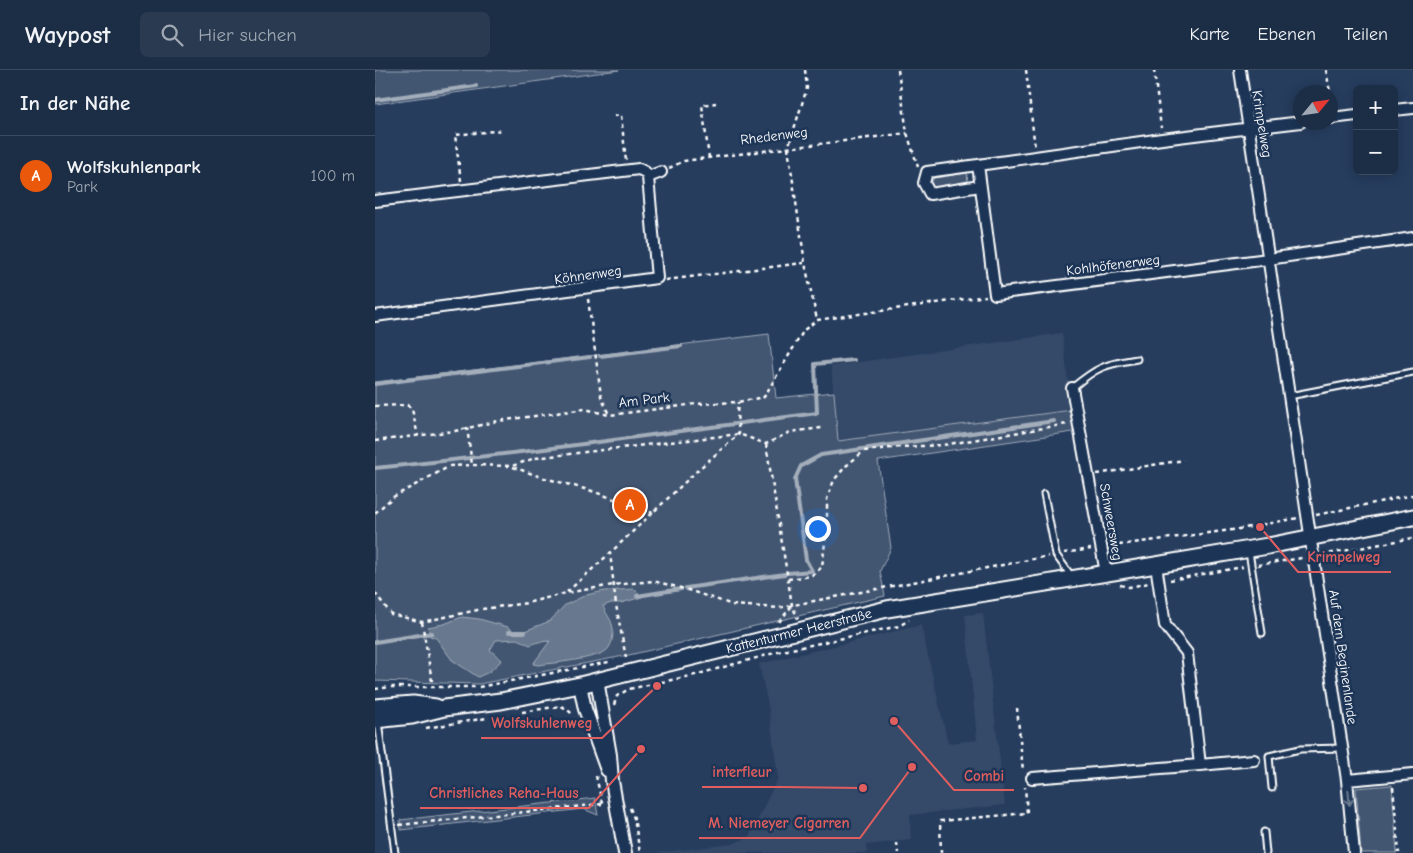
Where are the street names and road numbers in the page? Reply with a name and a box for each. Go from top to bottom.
street label: Krimpelweg [1248,89,1276,159]
street label: Rhedenweg [739,123,809,149]
street label: Kohlhöfenerweg [1065,251,1161,279]
street label: Köhnenweg [553,262,623,288]
street label: Am Park [618,388,671,412]
street label: Schweersweg [1096,482,1126,562]
street label: Auf dem Beginenlande [1325,589,1361,725]
street label: Kattenturmer Heerstraße [724,605,874,657]

